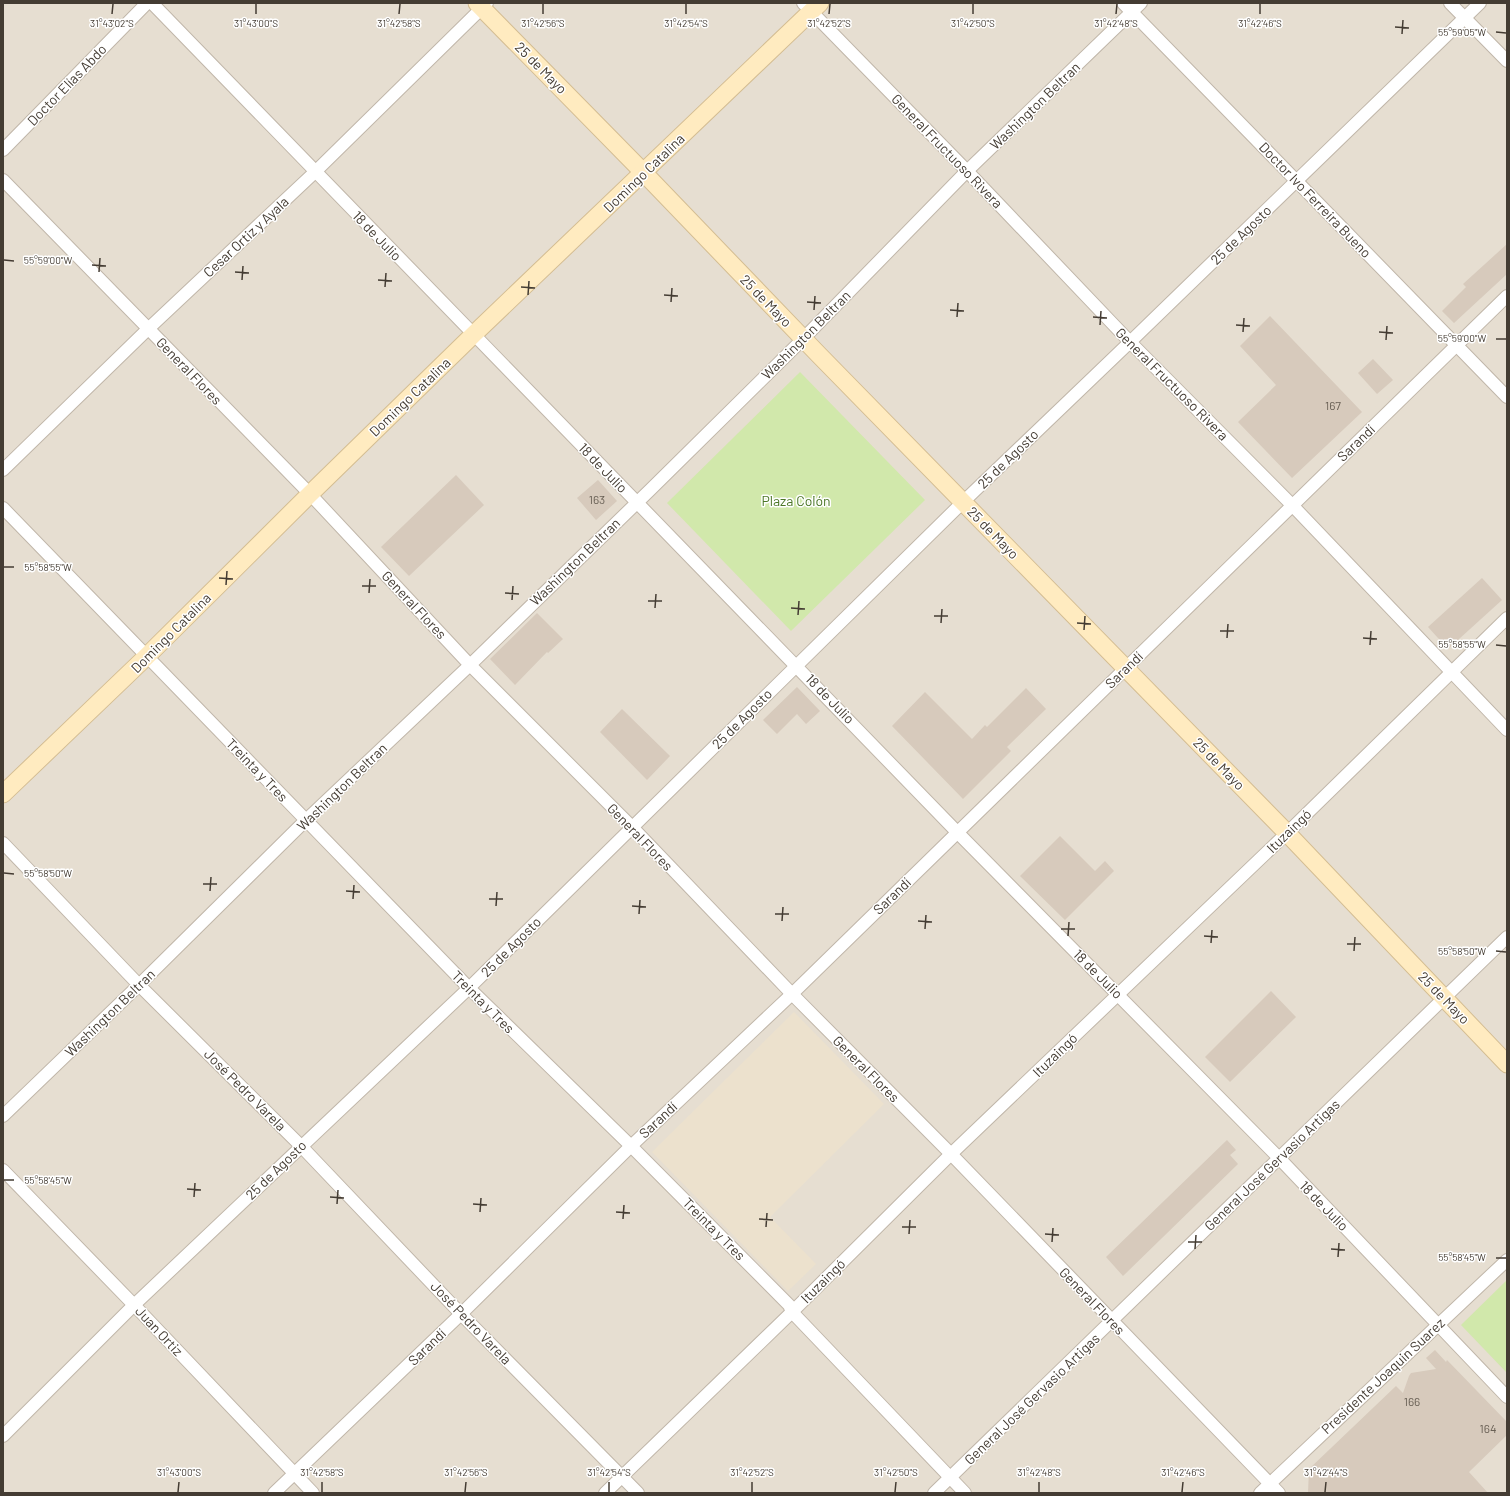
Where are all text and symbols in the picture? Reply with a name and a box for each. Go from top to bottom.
text: 31°43'02"S [90,17,134,29]
text: 31°43'00"S [234,17,278,29]
text: 31°42'58"S [377,17,421,29]
text: 31°42'56"S [521,17,565,29]
text: 31°42'54"S [664,17,708,29]
text: 31°42'52"S [807,17,851,29]
text: 31°42'50"S [951,17,995,29]
text: 31°42'48"S [1094,17,1138,29]
text: 31°42'46"S [1238,17,1282,29]
text: 55°59'05"W [1438,26,1486,38]
street label: 25 de Mayo [512,38,571,97]
street label: Doctor Elías Abdo [23,40,110,129]
street label: Washington Beltran [986,58,1083,153]
street label: General Fructuoso Rivera [888,90,1006,211]
street label: Domingo Catalina [600,130,688,216]
street label: Doctor Ivo Ferreira Bueno [1256,138,1375,261]
street label: Cesar Ortiz y Ayala [199,193,292,281]
street label: 25 de Agosto [1207,201,1275,268]
street label: 18 de Julio [349,207,405,264]
text: 55°59'00"W [24,254,72,266]
street label: 25 de Mayo [737,271,796,330]
street label: Washington Beltran [758,287,854,383]
street label: General Fructuoso Rivera [1112,324,1232,444]
text: 55°59'00"W [1438,332,1486,344]
street label: General Flores [153,333,226,408]
street label: Domingo Catalina [366,354,454,440]
house number: 167 [1325,398,1341,412]
street label: Sarandí [1333,421,1378,465]
street label: 25 de Agosto [974,425,1042,492]
street label: 18 de Julio [575,439,631,496]
house number: 163 [589,492,605,506]
park label: Plaza Colón [761,492,831,509]
street label: 25 de Mayo [964,503,1023,562]
street label: Washington Beltran [526,514,623,609]
text: 55°58'55"W [24,561,72,573]
street label: General Flores [378,567,450,642]
street label: Domingo Catalina [127,589,214,676]
text: 55°58'55"W [1438,638,1486,650]
street label: Sarandí [1101,648,1146,692]
street label: 18 de Julio [802,670,858,727]
street label: 25 de Agosto [708,685,775,752]
street label: Treinta y Tres [223,734,292,805]
street label: 25 de Mayo [1190,734,1249,793]
street label: Washington Beltran [293,739,390,834]
street label: General Flores [604,799,677,874]
street label: Ituzaingó [1263,805,1315,856]
text: 55°58'50"W [24,867,72,879]
street label: Sarandí [869,874,914,918]
street label: 25 de Agosto [477,913,544,980]
street label: 18 de Julio [1070,945,1127,1002]
text: 55°58'50"W [1438,945,1486,957]
street label: Washington Beltran [61,965,158,1060]
street label: Treinta y Tres [449,967,518,1037]
street label: 25 de Mayo [1415,968,1474,1027]
street label: Ituzaingó [1029,1029,1081,1080]
street label: General Flores [830,1032,903,1106]
street label: José Pedro Varela [201,1045,290,1134]
street label: General José Gervasio Artigas [1200,1095,1343,1234]
street label: Sarandí [635,1098,680,1141]
street label: 25 de Agosto [242,1136,310,1203]
text: 55°58'45"W [24,1174,72,1186]
street label: 18 de Julio [1296,1177,1352,1234]
street label: Treinta y Tres [680,1194,749,1264]
text: 55°58'45"W [1438,1251,1486,1263]
street label: Ituzaingó [797,1255,848,1306]
street label: General Flores [1056,1263,1129,1338]
street label: José Pedro Varela [427,1278,515,1368]
street label: Juan Ortiz [132,1302,187,1359]
street label: Presidente Joaquin Suarez [1318,1314,1448,1437]
street label: Sarandí [404,1325,449,1369]
street label: General José Gervasio Artigas [960,1329,1103,1468]
house number: 166 [1404,1394,1420,1408]
house number: 164 [1480,1421,1497,1435]
text: 31°43'00"S [157,1466,201,1478]
text: 31°42'58"S [300,1466,344,1478]
text: 31°42'56"S [444,1466,488,1478]
text: 31°42'54"S [587,1466,631,1478]
text: 31°42'52"S [730,1466,774,1478]
text: 31°42'50"S [874,1466,918,1478]
text: 31°42'48"S [1017,1466,1061,1478]
text: 31°42'46"S [1161,1466,1205,1478]
text: 31°42'44"S [1304,1466,1348,1478]

